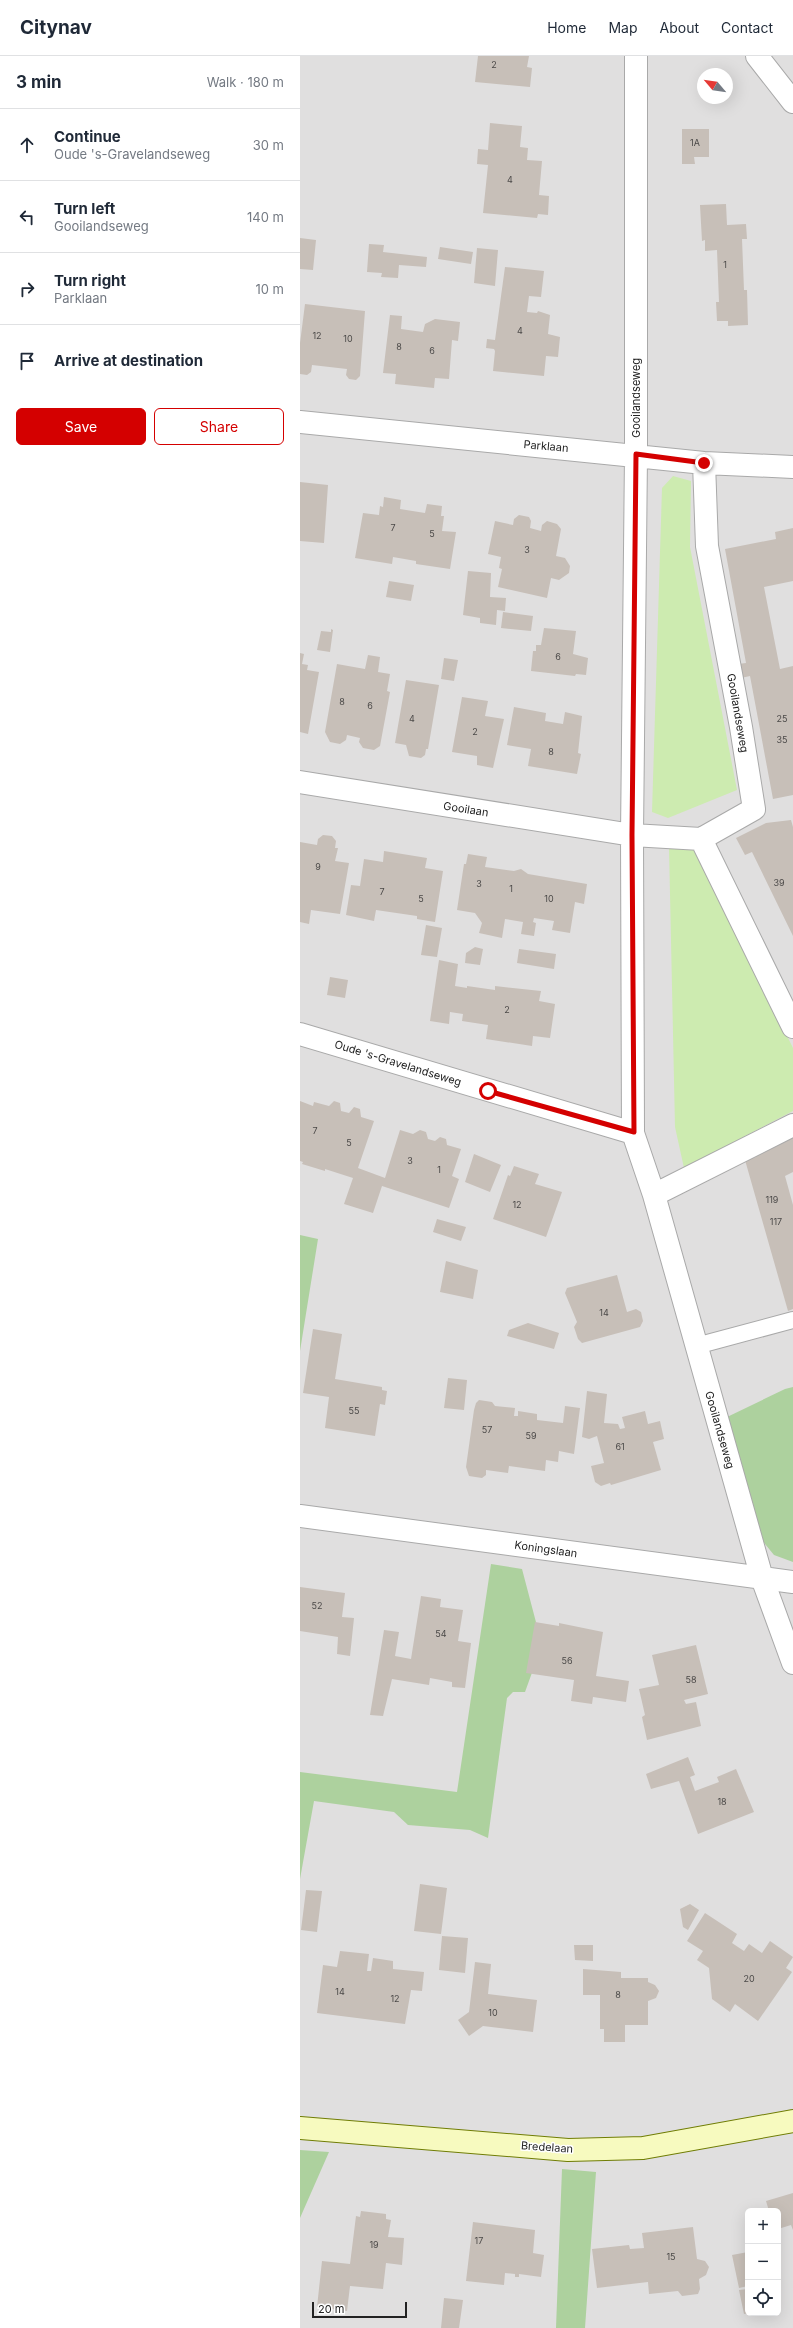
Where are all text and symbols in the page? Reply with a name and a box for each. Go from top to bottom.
text: Citynav [20,16,92,39]
text: Home [547,19,586,36]
text: Map [608,19,638,36]
text: About [660,19,699,36]
text: Contact [721,19,773,36]
house number: 2 [491,59,497,70]
north arrow [697,68,733,104]
text: 3 min [16,72,62,92]
text: Walk · 180 m [207,74,284,90]
text: Continue [54,127,121,146]
icon: ahead [16,134,38,156]
text: 30 m [253,137,284,153]
house number: 1A [690,137,700,148]
text: Oude 's-Gravelandseweg [54,146,210,162]
house number: 4 [507,174,513,185]
text: Turn left [54,199,115,218]
icon: left [16,206,38,228]
text: 140 m [247,209,284,225]
text: Gooilandseweg [54,218,149,234]
house number: 1 [723,259,727,270]
text: Turn right [54,271,126,290]
icon: right [16,278,38,300]
text: 10 m [255,281,284,297]
text: Parklaan [54,290,107,306]
house number: 4 [517,325,523,336]
house number: 12 [312,330,322,341]
house number: 10 [343,333,353,344]
house number: 8 [396,341,402,352]
house number: 6 [429,345,435,356]
icon: arrive [16,350,38,372]
text: Arrive at destination [54,351,203,370]
street label: Gooilandseweg [629,358,643,438]
button: Save [16,408,146,445]
button: Share [154,408,284,445]
street label: Parklaan [523,437,569,455]
route end [695,454,713,472]
house number: 7 [390,522,396,533]
house number: 5 [429,528,435,539]
house number: 3 [524,544,530,555]
house number: 6 [555,651,561,662]
street label: Gooilandseweg [724,672,752,754]
house number: 8 [339,696,345,707]
house number: 6 [367,700,373,711]
house number: 4 [409,713,415,724]
house number: 25 [777,713,787,724]
house number: 2 [472,726,478,737]
house number: 35 [776,734,788,745]
house number: 8 [548,746,554,757]
street label: Gooilaan [442,799,490,819]
house number: 9 [315,861,321,872]
house number: 39 [773,877,785,888]
house number: 3 [476,878,482,889]
house number: 1 [509,883,513,894]
house number: 7 [379,886,385,897]
house number: 5 [418,893,424,904]
house number: 10 [544,893,554,904]
house number: 2 [504,1004,510,1015]
street label: Oude 's-Gravelandseweg [333,1037,463,1089]
route start [479,1082,497,1100]
house number: 7 [312,1125,318,1136]
house number: 5 [346,1137,352,1148]
house number: 3 [407,1155,413,1166]
house number: 1 [437,1164,441,1175]
house number: 119 [766,1194,779,1205]
house number: 12 [512,1199,522,1210]
house number: 117 [770,1216,782,1227]
house number: 14 [599,1307,609,1318]
street label: Gooilandseweg [702,1390,738,1470]
house number: 55 [349,1405,359,1416]
house number: 57 [482,1424,492,1435]
house number: 59 [525,1430,537,1441]
house number: 61 [615,1441,625,1452]
street label: Koningslaan [514,1538,578,1560]
house number: 52 [312,1600,322,1611]
house number: 54 [435,1628,447,1639]
house number: 56 [561,1655,573,1666]
house number: 58 [685,1674,697,1685]
house number: 18 [717,1796,727,1807]
house number: 20 [743,1973,755,1984]
house number: 14 [335,1986,345,1997]
house number: 8 [615,1989,621,2000]
house number: 12 [390,1993,400,2004]
house number: 10 [488,2007,498,2018]
street label: Bredelaan [520,2138,574,2156]
map controls [745,2208,781,2316]
button: + [745,2208,781,2244]
house number: 17 [475,2235,483,2246]
house number: 19 [369,2239,379,2250]
button: − [745,2244,781,2280]
house number: 15 [666,2251,676,2262]
button: locate [745,2280,781,2316]
scale bar [312,2300,407,2319]
text: 20 m [318,2302,344,2316]

